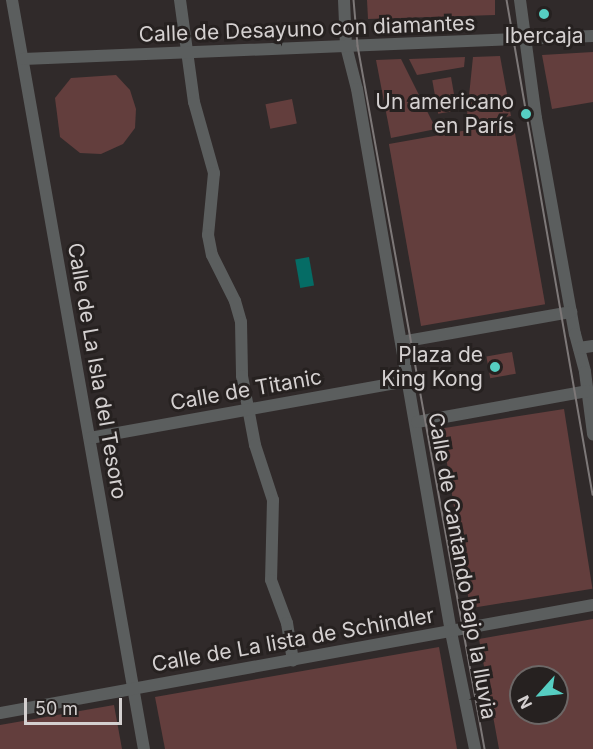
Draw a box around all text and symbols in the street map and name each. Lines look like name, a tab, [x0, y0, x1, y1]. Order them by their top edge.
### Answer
marker: Ibercaja	[537, 7, 551, 21]
street label: Calle de Desayuno con diamantes	[138, 11, 476, 47]
place label: Ibercaja	[504, 23, 584, 49]
place label: Un americano en París	[375, 89, 514, 139]
marker: Un americano en París	[519, 107, 533, 121]
street label: Calle de La Isla del Tesoro	[62, 241, 132, 501]
place label: Plaza de King Kong	[381, 342, 483, 392]
marker: Plaza de King Kong	[488, 360, 502, 374]
street label: Calle de Titanic	[168, 364, 324, 416]
street label: Calle de Cantando bajo la lluvia	[423, 411, 501, 721]
street label: Calle de La lista de Schindler	[150, 603, 436, 677]
north arrow	[509, 665, 569, 725]
scale bar	[27, 686, 124, 724]
text: N	[513, 692, 536, 712]
text: 50 m	[35, 698, 78, 719]

